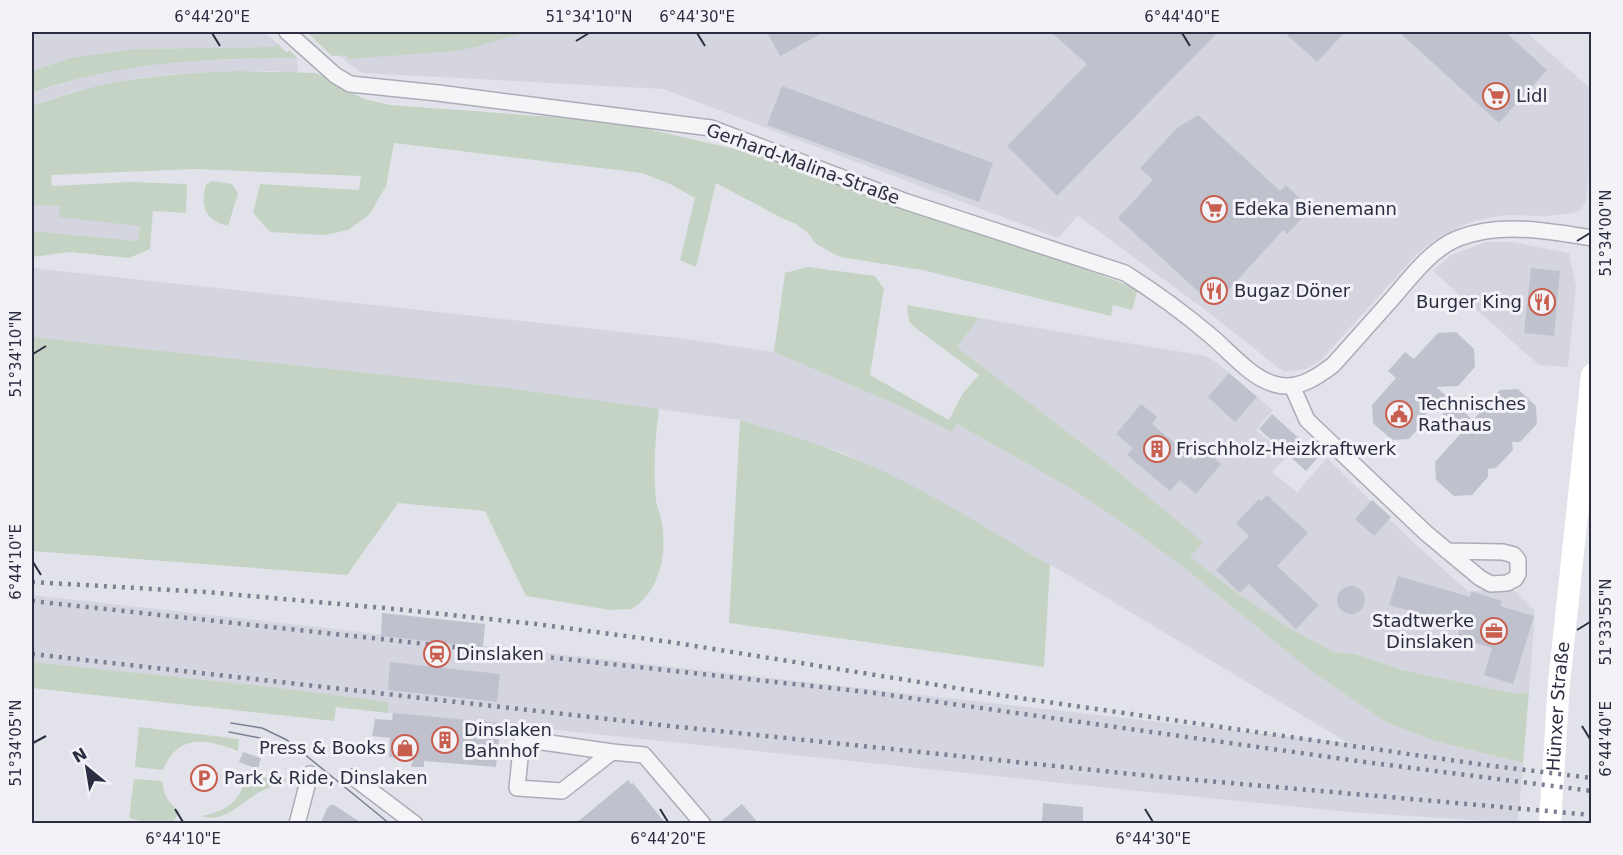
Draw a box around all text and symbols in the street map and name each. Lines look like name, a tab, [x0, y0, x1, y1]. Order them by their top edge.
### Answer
text: 6°44'20"E	[174, 8, 250, 26]
text: 51°34'10"N	[545, 8, 633, 26]
text: 6°44'30"E	[659, 8, 735, 26]
text: 6°44'40"E	[1144, 8, 1220, 26]
supermarket icon: Lidl	[1481, 81, 1511, 111]
place label: Lidl	[1516, 85, 1547, 106]
street label: Gerhard-Malina-Straße	[704, 119, 903, 208]
text: 51°34'00"N	[1597, 189, 1615, 277]
supermarket icon: Edeka Bienemann	[1199, 194, 1229, 224]
place label: Edeka Bienemann	[1234, 198, 1397, 219]
restaurant icon: Bugaz Döner	[1199, 276, 1229, 306]
place label: Bugaz Döner	[1234, 280, 1351, 301]
restaurant icon: Burger King	[1527, 287, 1557, 317]
place label: Burger King	[1416, 291, 1522, 312]
text: 51°34'10"N	[7, 310, 25, 398]
place label: Technisches Rathaus	[1417, 393, 1526, 435]
public building icon: Technisches Rathaus	[1384, 399, 1414, 429]
building icon: Frischholz-Heizkraftwerk	[1142, 434, 1172, 464]
place label: Frischholz-Heizkraftwerk	[1176, 438, 1397, 459]
text: 6°44'10"E	[7, 524, 25, 600]
text: 51°33'55"N	[1597, 578, 1615, 666]
place label: Stadtwerke Dinslaken	[1372, 610, 1474, 652]
office icon: Stadtwerke Dinslaken	[1479, 616, 1509, 646]
station icon: Dinslaken	[422, 639, 452, 669]
street label: Hünxer Straße	[1542, 640, 1573, 772]
place label: Dinslaken	[456, 643, 544, 664]
text: 51°34'05"N	[7, 699, 25, 787]
text: 6°44'40"E	[1597, 701, 1615, 777]
place label: Dinslaken Bahnhof	[464, 719, 552, 761]
building icon: Dinslaken Bahnhof	[430, 725, 460, 755]
shop icon: Press & Books	[390, 733, 420, 763]
place label: Press & Books	[259, 737, 386, 758]
north arrow	[57, 738, 117, 798]
text: N	[69, 744, 90, 767]
parking icon: Park & Ride, Dinslaken	[189, 763, 219, 793]
place label: Park & Ride, Dinslaken	[224, 767, 428, 788]
text: 6°44'10"E	[145, 830, 221, 848]
text: 6°44'20"E	[630, 830, 706, 848]
text: 6°44'30"E	[1115, 830, 1191, 848]

